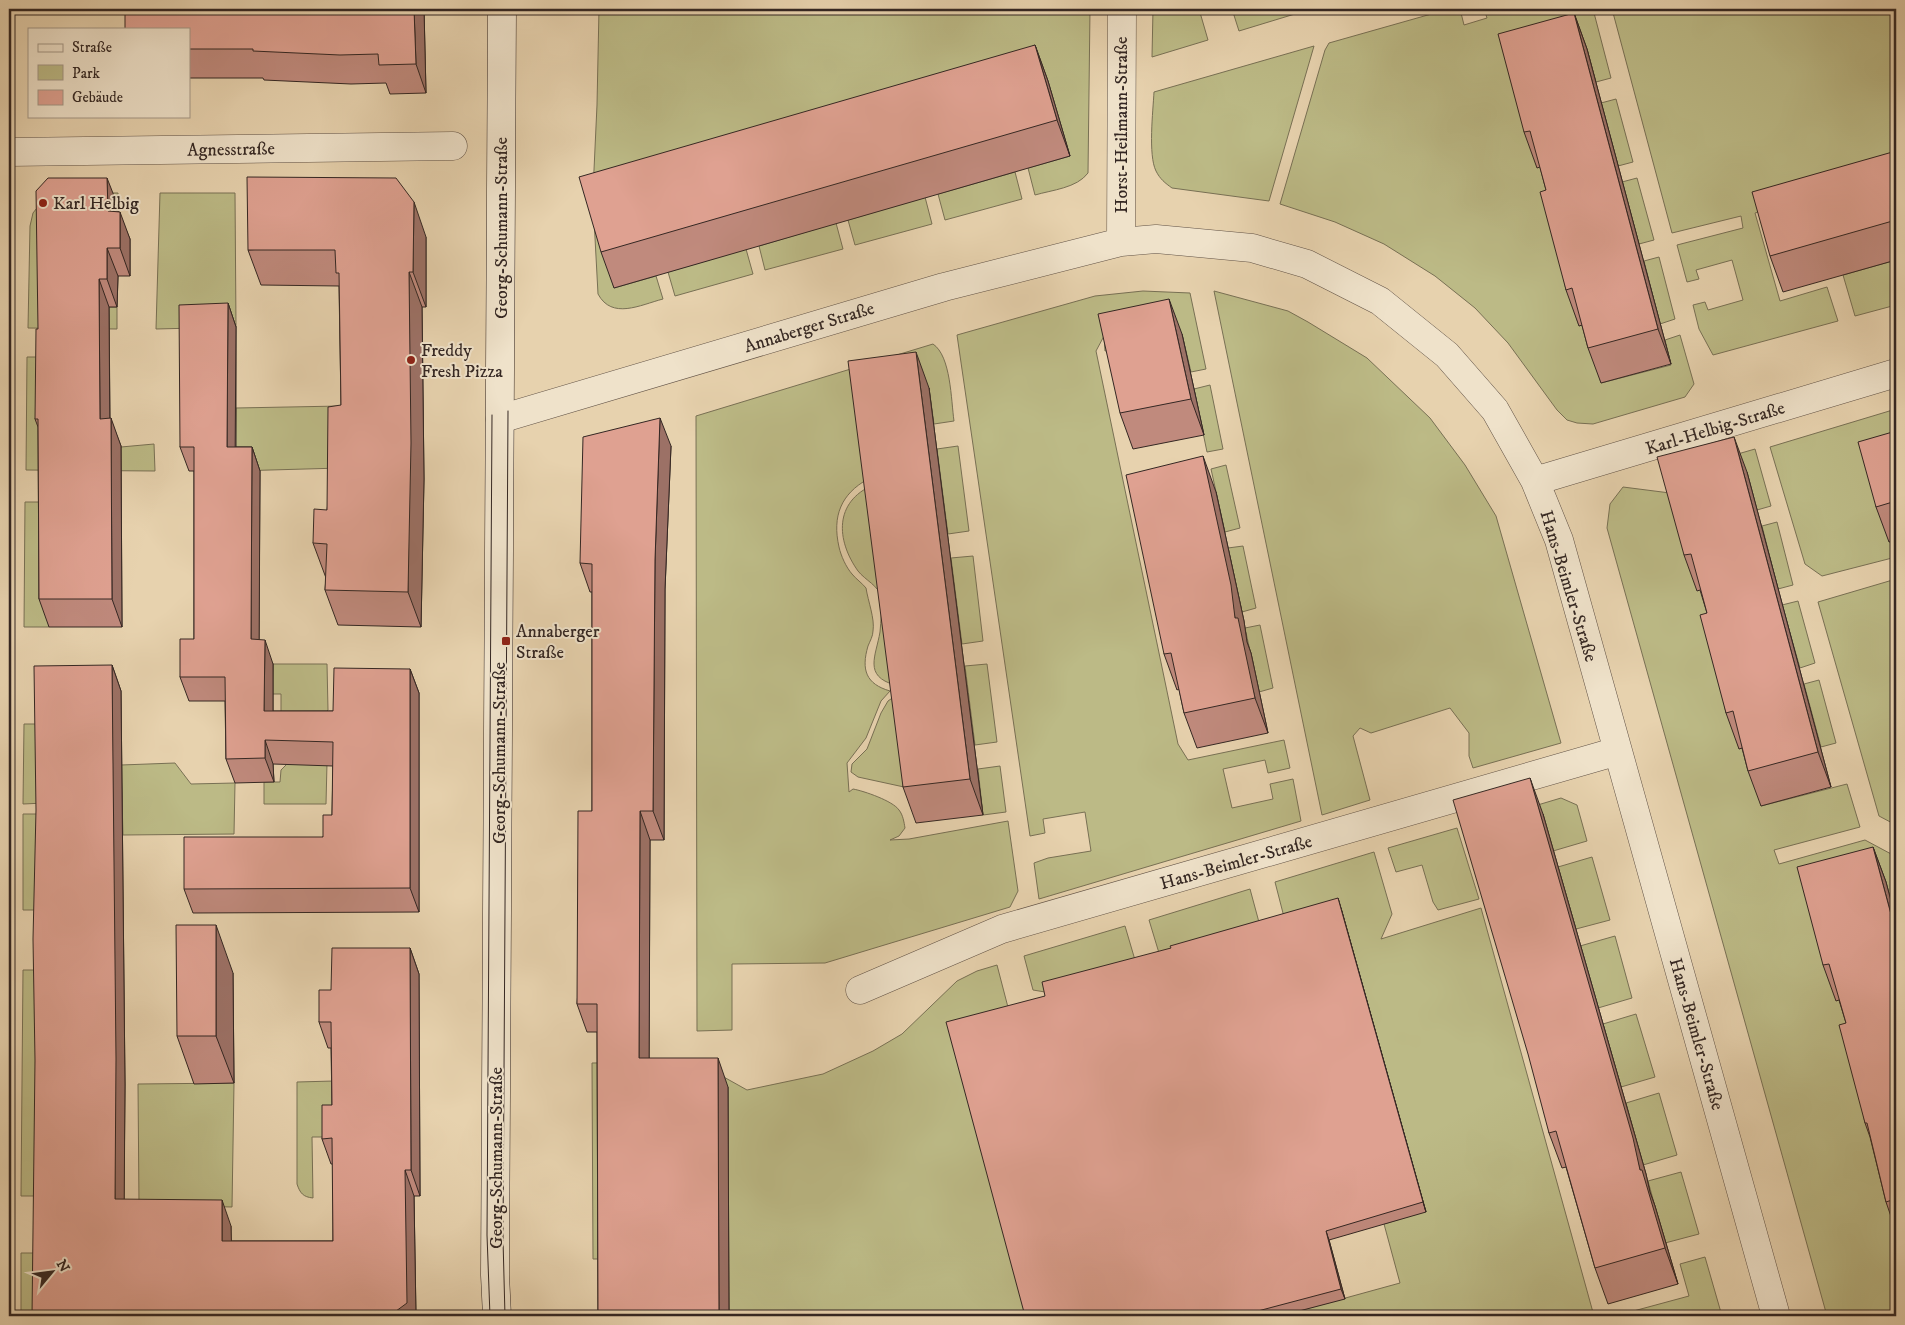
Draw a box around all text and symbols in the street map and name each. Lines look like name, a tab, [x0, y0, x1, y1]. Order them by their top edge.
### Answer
legend	[28, 28, 190, 118]
street label: Horst-Heilmann-Straße	[1111, 37, 1133, 213]
text: Straße	[72, 38, 112, 57]
text: Park	[72, 64, 101, 83]
text: Gebäude	[72, 88, 123, 107]
street label: Georg-Schumann-Straße	[491, 137, 513, 319]
street label: Agnesstraße	[187, 138, 275, 162]
place label: Karl Helbig	[53, 193, 139, 215]
marker: Karl Helbig	[37, 197, 49, 209]
street label: Annaberger Straße	[741, 298, 877, 358]
place label: Freddy Fresh Pizza	[421, 340, 503, 383]
marker: Freddy Fresh Pizza	[405, 354, 417, 366]
street label: Karl-Helbig-Straße	[1643, 397, 1788, 461]
street label: Hans-Beimler-Straße	[1535, 508, 1602, 665]
place label: Annaberger Straße	[516, 621, 600, 664]
marker: Annaberger Straße	[500, 635, 512, 647]
street label: Georg-Schumann-Straße	[489, 662, 511, 844]
street label: Hans-Beimler-Straße	[1158, 831, 1315, 895]
street label: Hans-Beimler-Straße	[1664, 956, 1728, 1113]
street label: Georg-Schumann-Straße	[486, 1067, 508, 1249]
north arrow	[28, 1248, 78, 1298]
text: N	[52, 1257, 73, 1276]

